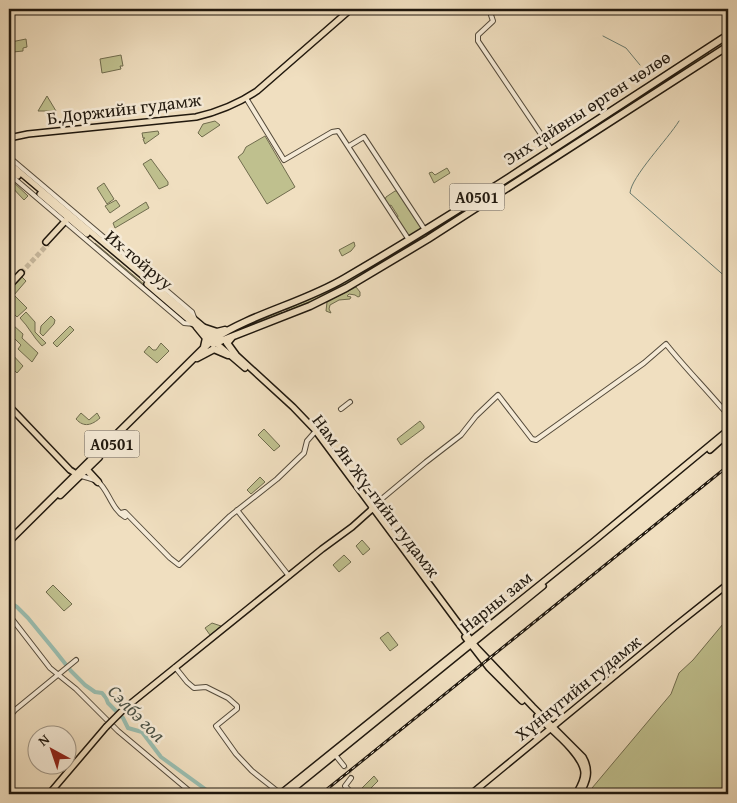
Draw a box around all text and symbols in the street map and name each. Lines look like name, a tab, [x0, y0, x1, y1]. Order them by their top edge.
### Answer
street label: Энх тайвны өргөн чөлөө	[498, 43, 676, 172]
street label: Б.Доржийн гудамж	[45, 86, 203, 131]
road number: A0501	[450, 183, 504, 210]
street label: Их тойруу	[99, 223, 179, 296]
street label: Нам Ян Жү-гийн гудамж	[306, 408, 447, 584]
road number: A0501	[84, 430, 140, 458]
street label: Нарны зам	[454, 564, 538, 639]
street label: Хүннүгийн гудамж	[509, 628, 647, 747]
water label: Сэлбэ гол	[102, 678, 172, 748]
north arrow	[28, 726, 78, 776]
text: N	[34, 729, 54, 751]

